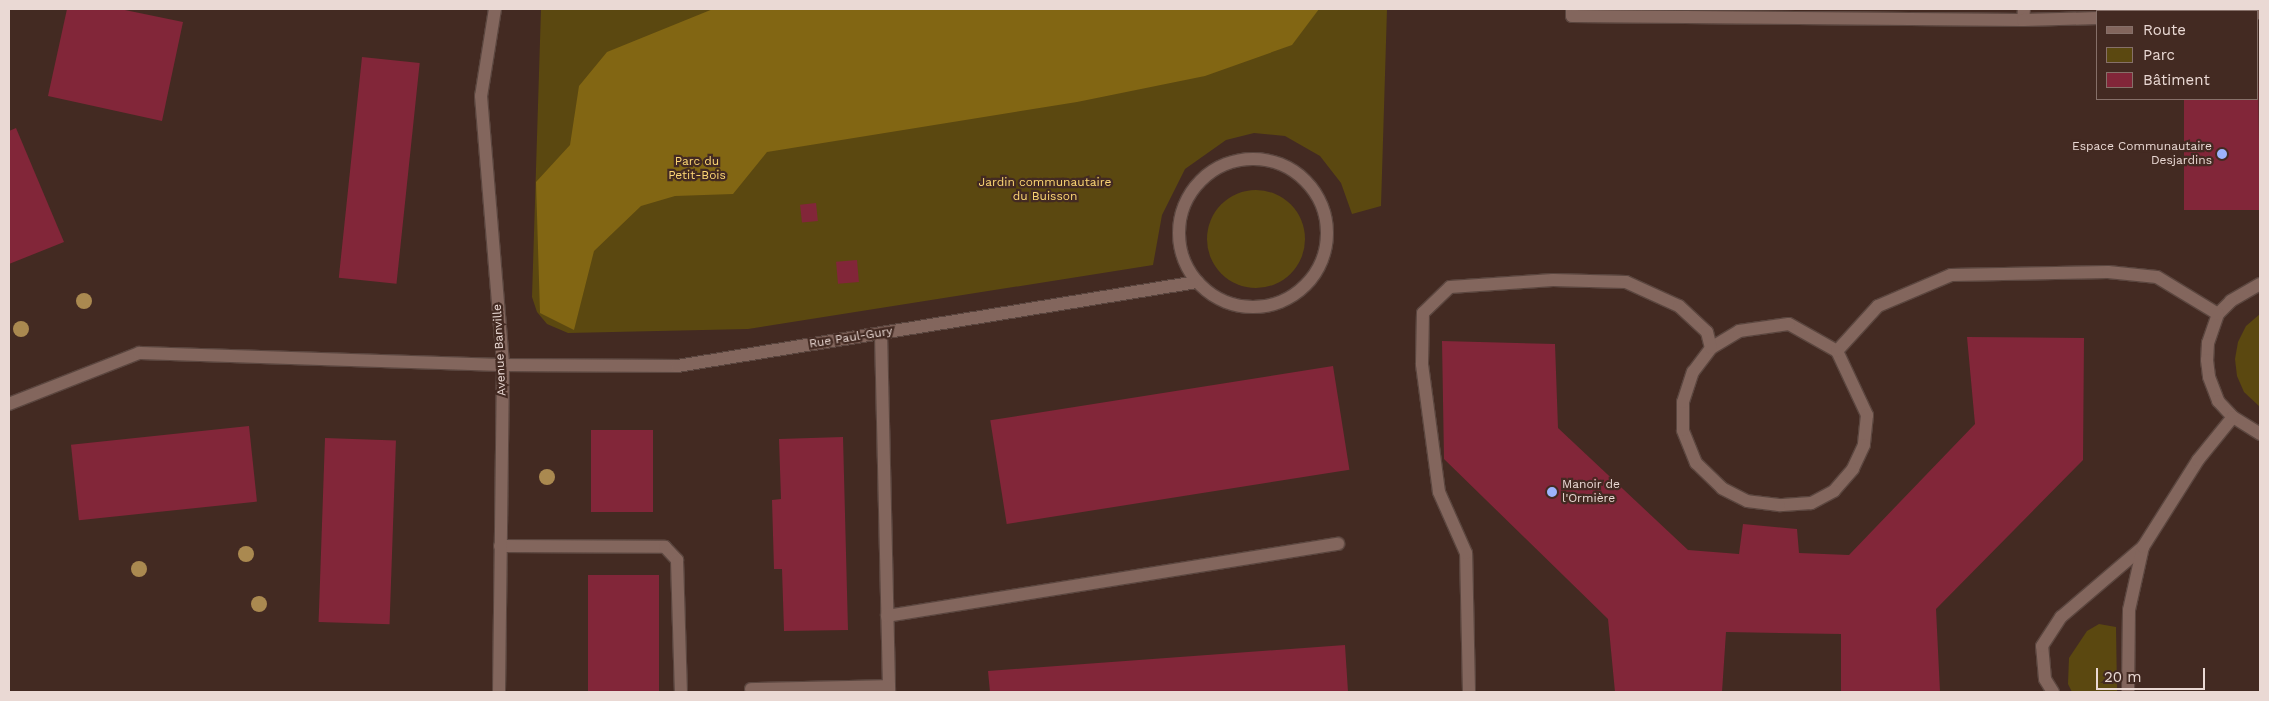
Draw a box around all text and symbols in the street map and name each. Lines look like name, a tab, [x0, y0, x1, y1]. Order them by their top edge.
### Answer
legend	[2096, 10, 2259, 100]
text: Route	[2143, 21, 2186, 39]
text: Parc	[2143, 46, 2175, 64]
text: Bâtiment	[2143, 71, 2210, 89]
place label: Espace Communautaire Desjardins	[2072, 140, 2212, 168]
marker: Espace Communautaire Desjardins	[2216, 148, 2228, 160]
park label: Parc du Petit-Bois	[668, 155, 726, 183]
park label: Jardin communautaire du Buisson	[979, 176, 1111, 204]
street label: Avenue Banville	[490, 304, 510, 396]
street label: Rue Paul-Gury	[808, 324, 894, 352]
place label: Manoir de l'Ormière	[1562, 478, 1620, 506]
marker: Manoir de l'Ormière	[1546, 486, 1558, 498]
scale bar	[2099, 658, 2208, 690]
text: 20 m	[2104, 668, 2142, 686]

